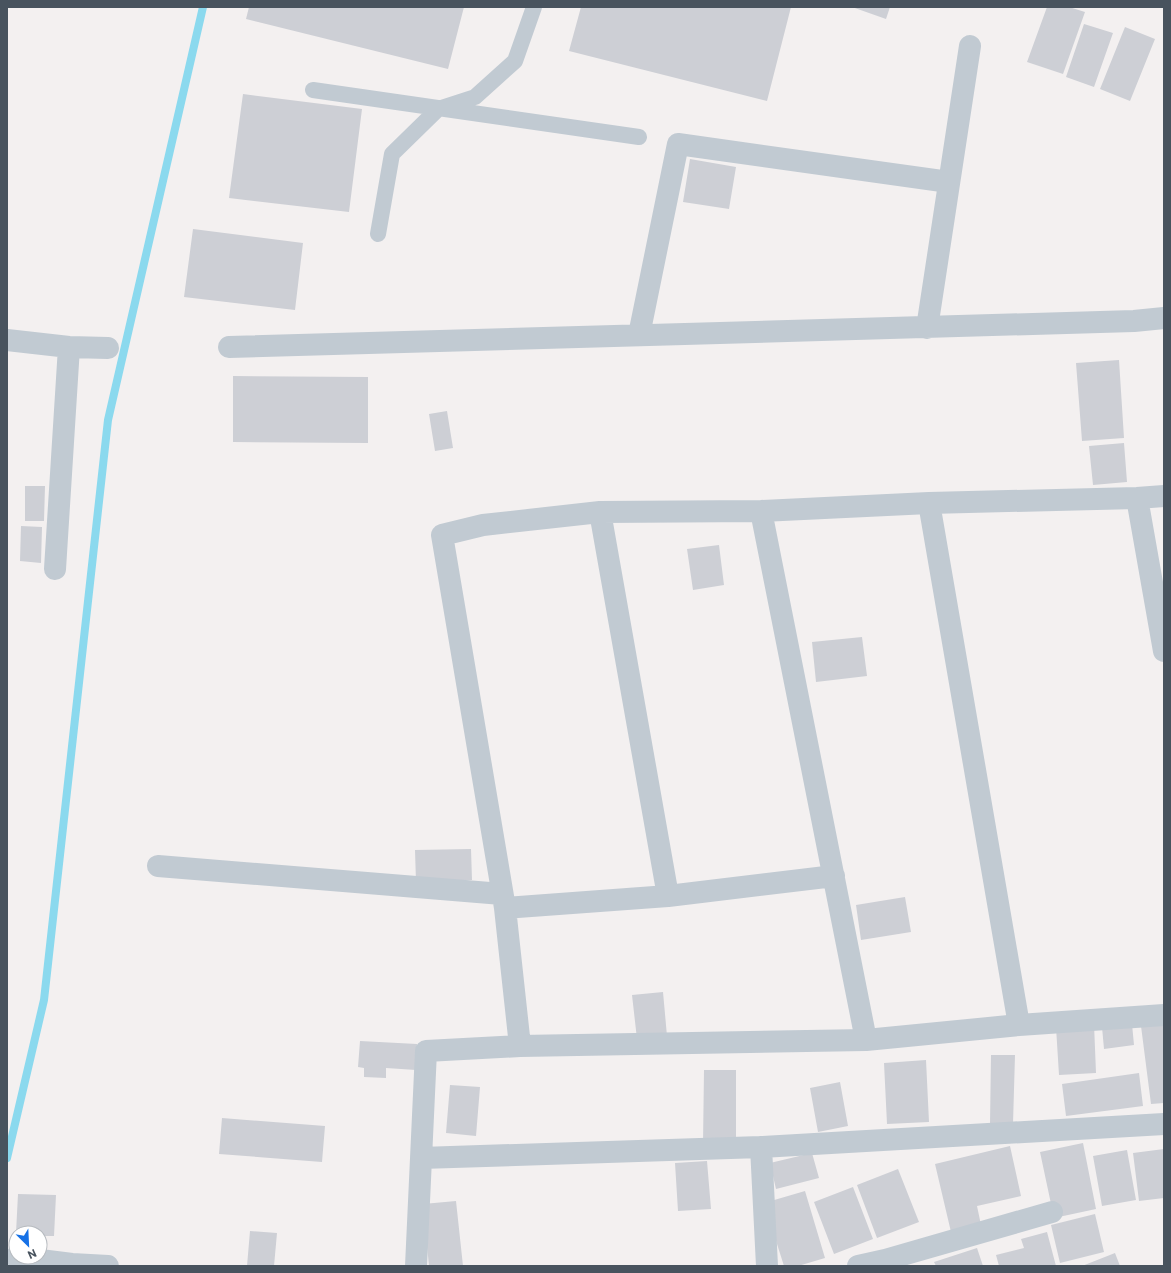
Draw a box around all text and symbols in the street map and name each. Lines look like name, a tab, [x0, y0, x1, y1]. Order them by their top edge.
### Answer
north arrow	[8, 1225, 48, 1265]
text: N	[26, 1247, 39, 1262]

